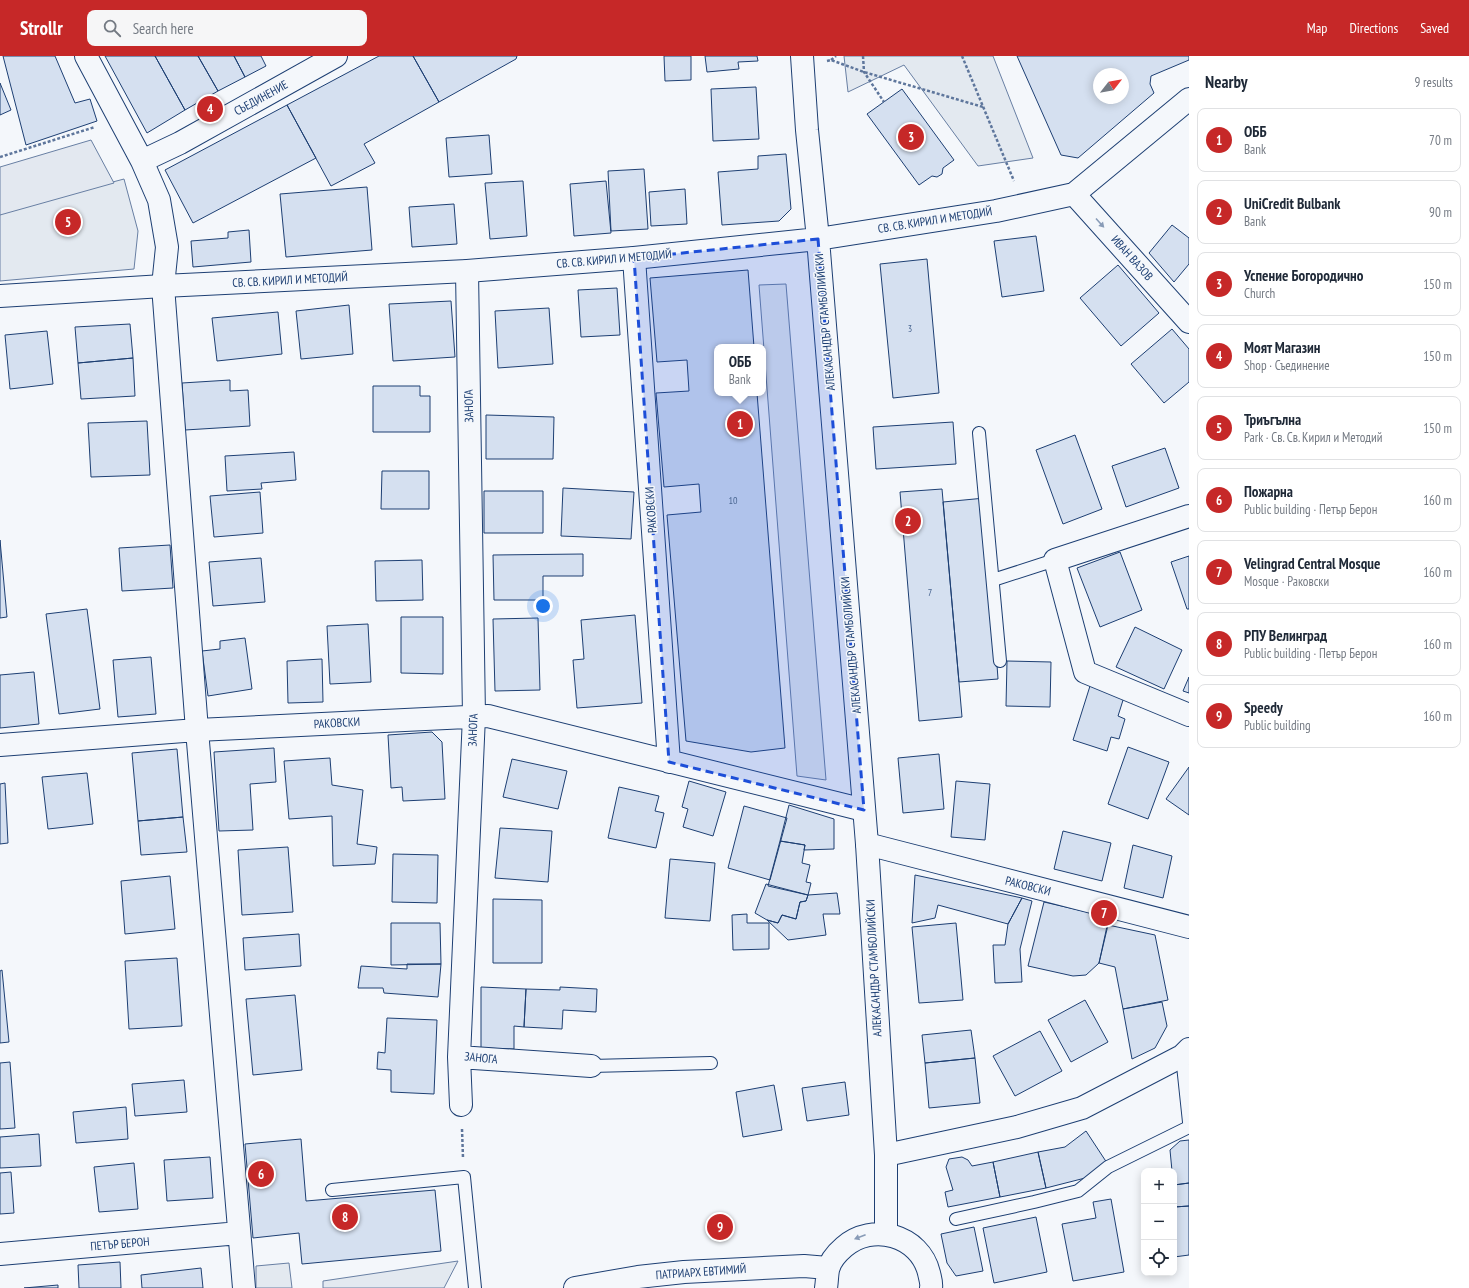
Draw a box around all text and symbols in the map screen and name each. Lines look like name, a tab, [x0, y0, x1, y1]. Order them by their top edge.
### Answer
search box	[87, 10, 367, 46]
text: Strollr	[20, 16, 63, 40]
icon: search	[101, 17, 123, 39]
text: Search here	[133, 19, 194, 38]
text: Map	[1307, 19, 1327, 37]
text: Directions	[1349, 19, 1398, 37]
text: Saved	[1420, 19, 1449, 37]
north arrow	[1093, 68, 1129, 104]
text: Nearby	[1205, 71, 1248, 93]
text: 9 results	[1414, 74, 1453, 91]
street label: СЪЕДИНЕНИЕ	[231, 77, 290, 118]
pin: 4	[197, 94, 223, 124]
pin: 3	[898, 122, 924, 152]
text: ОББ	[1244, 122, 1267, 141]
text: 1	[1216, 132, 1222, 149]
text: 70 m	[1429, 132, 1452, 149]
text: Bank	[1244, 141, 1266, 158]
text: UniCredit Bulbank	[1244, 194, 1340, 213]
street label: СВ. СВ. КИРИЛ И МЕТОДИЙ	[877, 203, 993, 236]
text: 2	[1216, 204, 1222, 221]
text: 90 m	[1429, 204, 1452, 221]
pin: 5	[55, 207, 81, 237]
text: Bank	[1244, 213, 1266, 230]
one-way arrow	[1095, 218, 1105, 228]
street label: ИВАН ВАЗОВ	[1108, 232, 1157, 284]
street label: СВ. СВ. КИРИЛ И МЕТОДИЙ	[556, 246, 672, 271]
street label: АЛЕКАСАНДЪР СТАМБОЛИЙСКИ	[811, 253, 838, 391]
text: Успение Богородично	[1244, 266, 1363, 285]
street label: СВ. СВ. КИРИЛ И МЕТОДИЙ	[232, 269, 348, 290]
text: 3	[1216, 276, 1222, 293]
text: 150 m	[1423, 276, 1452, 293]
text: Church	[1244, 285, 1275, 302]
house number: 3	[908, 322, 912, 335]
text: Моят Магазин	[1244, 338, 1321, 357]
popup	[714, 344, 766, 396]
text: 4	[1216, 348, 1222, 365]
text: 150 m	[1423, 348, 1452, 365]
text: ОББ	[729, 352, 751, 371]
text: Shop · Съединение	[1244, 357, 1330, 374]
text: Bank	[729, 371, 751, 388]
street label: ЗАНОГА	[461, 389, 476, 423]
pin: 1	[727, 409, 753, 439]
text: Триъгълна	[1244, 410, 1301, 429]
text: 5	[1216, 420, 1222, 437]
text: 150 m	[1423, 420, 1452, 437]
text: Park · Св. Св. Кирил и Методий	[1244, 429, 1382, 446]
text: Пожарна	[1244, 482, 1293, 501]
street label: РАКОВСКИ	[641, 486, 660, 534]
text: 6	[1216, 492, 1222, 509]
text: 160 m	[1423, 492, 1452, 509]
house number: 10	[729, 494, 738, 507]
text: Public building · Петър Берон	[1244, 501, 1377, 518]
pin: 2	[895, 506, 921, 536]
text: Velingrad Central Mosque	[1244, 554, 1380, 573]
text: 7	[1216, 564, 1222, 581]
text: 160 m	[1423, 564, 1452, 581]
text: Mosque · Раковски	[1244, 573, 1329, 590]
street label: АЛЕКАСАНДЪР СТАМБОЛИЙСКИ	[837, 576, 864, 714]
house number: 7	[928, 586, 932, 599]
your location	[533, 596, 553, 616]
text: РПУ Велинград	[1244, 626, 1327, 645]
text: 8	[1216, 636, 1222, 653]
text: 160 m	[1423, 636, 1452, 653]
text: Public building · Петър Берон	[1244, 645, 1377, 662]
text: Speedy	[1244, 698, 1283, 717]
text: 9	[1216, 708, 1222, 725]
text: 160 m	[1423, 708, 1452, 725]
street label: ЗАНОГА	[464, 713, 481, 747]
street label: РАКОВСКИ	[313, 714, 361, 731]
text: Public building	[1244, 717, 1311, 734]
street label: РАКОВСКИ	[1004, 873, 1052, 898]
pin: 7	[1091, 898, 1117, 928]
street label: АЛЕКАСАНДЪР СТАМБОЛИЙСКИ	[862, 899, 885, 1037]
street label: ЗАНОГА	[464, 1048, 499, 1067]
pin: 6	[248, 1159, 274, 1189]
map controls	[1141, 1168, 1177, 1276]
button: +	[1141, 1168, 1177, 1204]
pin: 8	[332, 1202, 358, 1232]
button: −	[1141, 1204, 1177, 1240]
pin: 9	[707, 1212, 733, 1242]
street label: ПЕТЪР БЕРОН	[90, 1233, 150, 1254]
one-way arrow	[853, 1235, 865, 1241]
button: locate	[1141, 1240, 1177, 1276]
street label: ПАТРИАРХ ЕВТИМИЙ	[655, 1261, 747, 1282]

